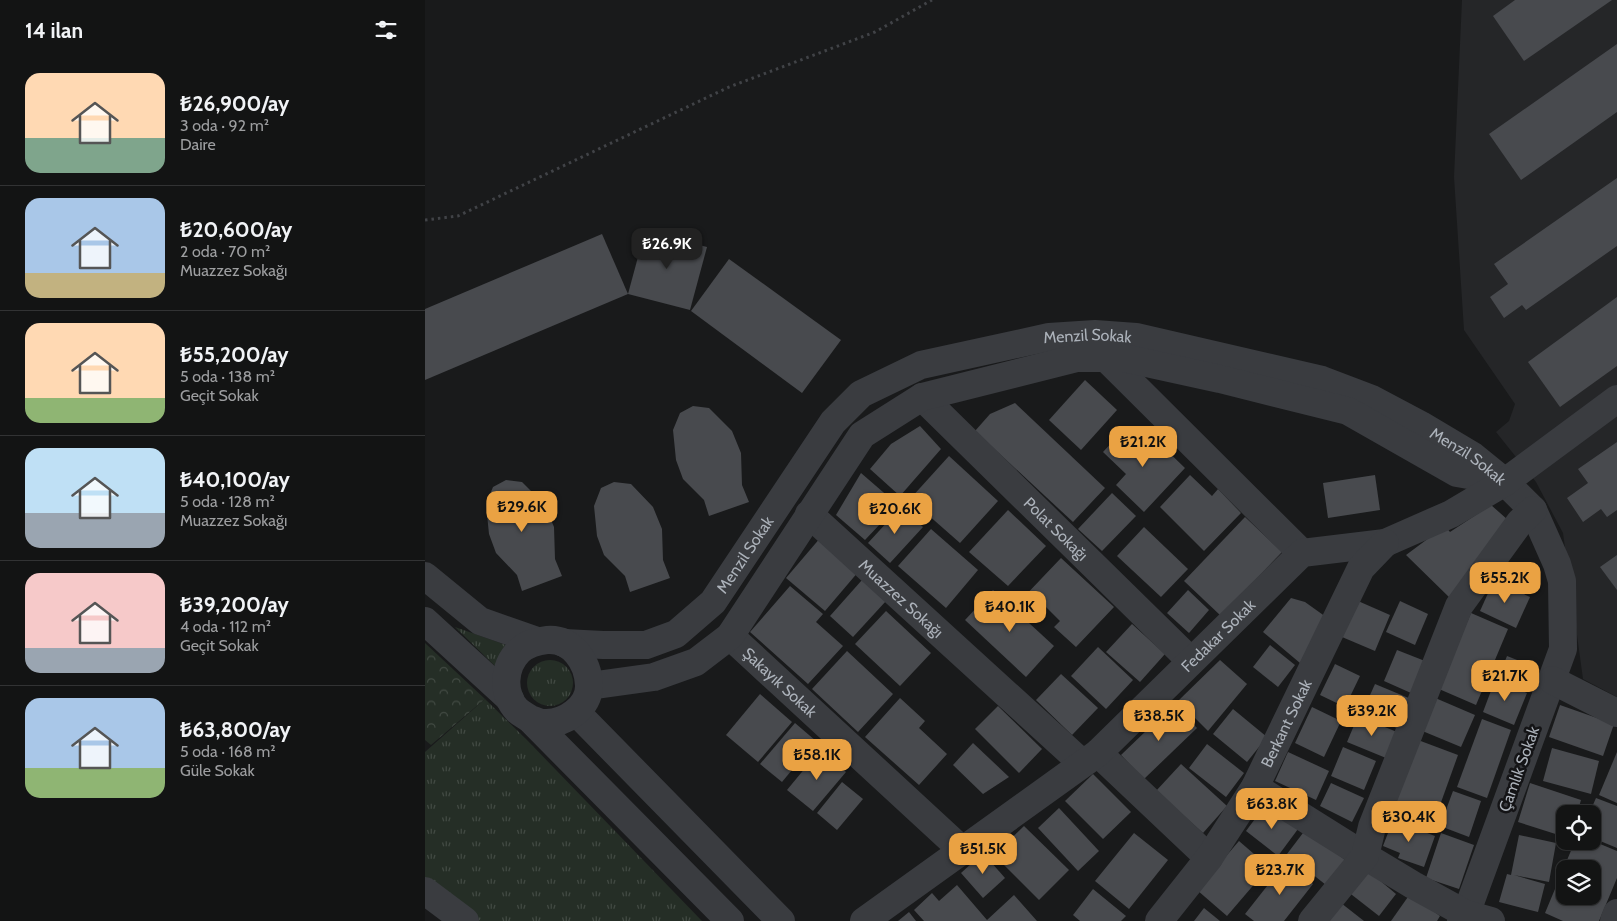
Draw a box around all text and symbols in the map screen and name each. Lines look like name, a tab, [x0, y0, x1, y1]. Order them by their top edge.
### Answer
icon: filters	[372, 16, 400, 44]
text: 14 ilan	[25, 18, 83, 43]
text: ₺26,900/ay	[180, 91, 289, 116]
icon: home	[65, 93, 125, 153]
text: 3 oda · 92 m²	[180, 116, 269, 135]
text: Daire	[180, 135, 216, 154]
text: ₺20,600/ay	[180, 217, 292, 242]
icon: home	[65, 218, 125, 278]
pin: ₺26.9K	[626, 228, 708, 270]
text: ₺26.9K	[642, 234, 692, 253]
text: 2 oda · 70 m²	[180, 242, 270, 261]
text: Muazzez Sokağı	[180, 261, 287, 280]
street label: Menzil Sokak	[1043, 324, 1133, 347]
text: ₺55,200/ay	[180, 342, 289, 367]
icon: home	[65, 343, 125, 403]
text: 5 oda · 138 m²	[180, 367, 275, 386]
text: Geçit Sokak	[180, 386, 259, 405]
street label: Menzil Sokak	[1427, 423, 1511, 489]
pin: ₺21.2K	[1102, 426, 1184, 468]
text: ₺21.2K	[1120, 432, 1166, 451]
text: ₺40,100/ay	[180, 467, 290, 492]
icon: home	[65, 468, 125, 528]
pin: ₺29.6K	[481, 490, 563, 533]
text: 5 oda · 128 m²	[180, 492, 275, 511]
pin: ₺20.6K	[854, 492, 936, 535]
street label: Polat Sokağı	[1020, 493, 1092, 564]
text: ₺29.6K	[497, 497, 547, 516]
text: ₺20.6K	[869, 499, 921, 518]
text: Muazzez Sokağı	[180, 511, 287, 530]
street label: Menzil Sokak	[712, 512, 778, 597]
street label: Muazzez Sokağı	[855, 555, 947, 641]
pin: ₺55.2K	[1464, 562, 1546, 604]
text: ₺55.2K	[1481, 568, 1529, 587]
pin: ₺40.1K	[969, 590, 1051, 633]
text: ₺39,200/ay	[180, 592, 289, 617]
icon: home	[65, 593, 125, 653]
street label: Fedakar Sokak	[1177, 594, 1259, 676]
text: ₺40.1K	[985, 597, 1035, 616]
text: 4 oda · 112 m²	[180, 617, 271, 636]
text: Geçit Sokak	[180, 636, 259, 655]
street label: Şakayık Sokak	[739, 643, 822, 721]
pin: ₺21.7K	[1464, 660, 1546, 702]
text: ₺21.7K	[1482, 666, 1528, 685]
street label: Berkant Sokak	[1257, 675, 1316, 770]
pin: ₺39.2K	[1331, 694, 1413, 737]
pin: ₺38.5K	[1118, 700, 1200, 742]
text: ₺39.2K	[1348, 701, 1396, 720]
text: ₺38.5K	[1134, 706, 1184, 725]
text: ₺63,800/ay	[180, 717, 291, 742]
icon: home	[65, 718, 125, 778]
street label: Çamlık Sokak	[1495, 723, 1544, 814]
pin: ₺58.1K	[776, 738, 858, 781]
text: 5 oda · 168 m²	[180, 742, 276, 761]
text: ₺58.1K	[794, 745, 840, 764]
text: Güle Sokak	[180, 761, 255, 780]
pin: ₺63.8K	[1231, 788, 1313, 830]
text: ₺63.8K	[1247, 794, 1297, 813]
pin: ₺30.4K	[1368, 800, 1450, 843]
map controls	[1556, 805, 1601, 905]
button: locate	[1556, 805, 1601, 850]
text: ₺30.4K	[1383, 807, 1435, 826]
pin: ₺51.5K	[942, 832, 1024, 875]
text: ₺51.5K	[960, 839, 1006, 858]
pin: ₺23.7K	[1239, 854, 1321, 896]
text: ₺23.7K	[1256, 860, 1304, 879]
button: layers	[1556, 860, 1601, 905]

